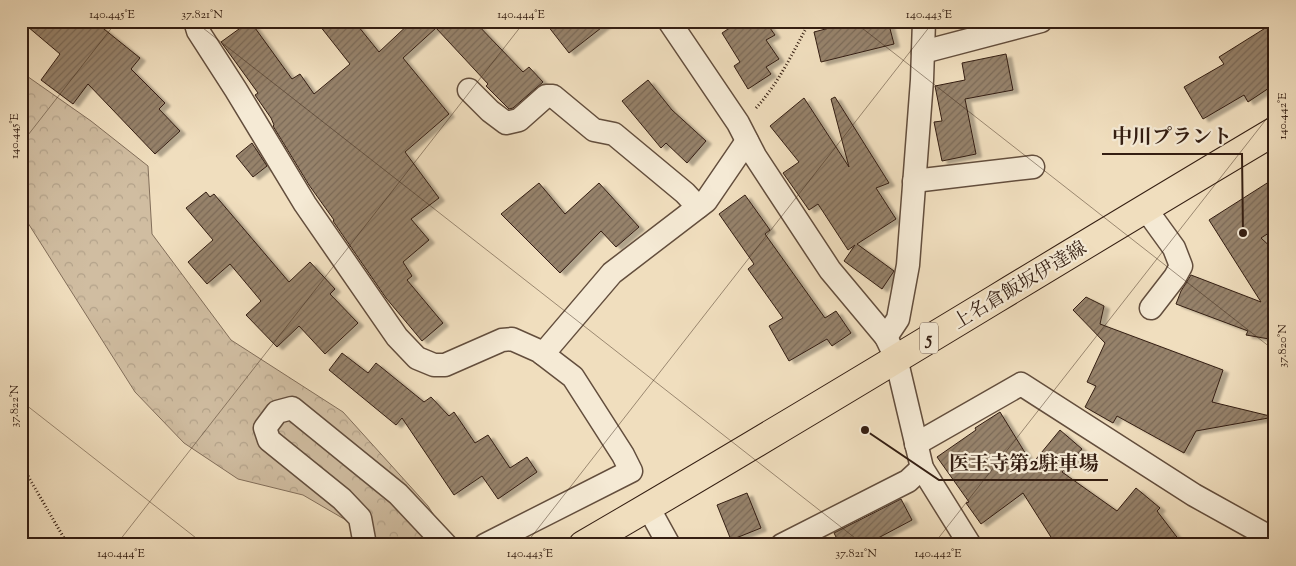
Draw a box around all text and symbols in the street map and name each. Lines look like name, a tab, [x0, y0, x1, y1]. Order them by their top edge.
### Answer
text: 140.445°E	[89, 6, 136, 24]
text: 37.821°N	[181, 6, 223, 24]
text: 140.444°E	[497, 6, 545, 24]
text: 140.443°E	[906, 6, 953, 24]
text: 140.442°E	[1274, 92, 1292, 139]
text: 140.445°E	[6, 112, 24, 159]
callout: 中川プラント	[1102, 119, 1242, 154]
text: 中川プラント	[1112, 124, 1232, 153]
street label: 上名倉飯坂伊達線	[948, 235, 1092, 337]
road number: 5	[920, 322, 938, 353]
text: 37.820°N	[1274, 324, 1292, 368]
text: 37.822°N	[6, 384, 24, 427]
callout: 医王寺第2駐車場	[939, 445, 1108, 480]
text: 医王寺第2駐車場	[949, 451, 1099, 480]
text: 140.444°E	[97, 545, 145, 563]
text: 140.443°E	[507, 545, 554, 563]
text: 37.821°N	[835, 545, 877, 563]
text: 140.442°E	[915, 545, 962, 563]

